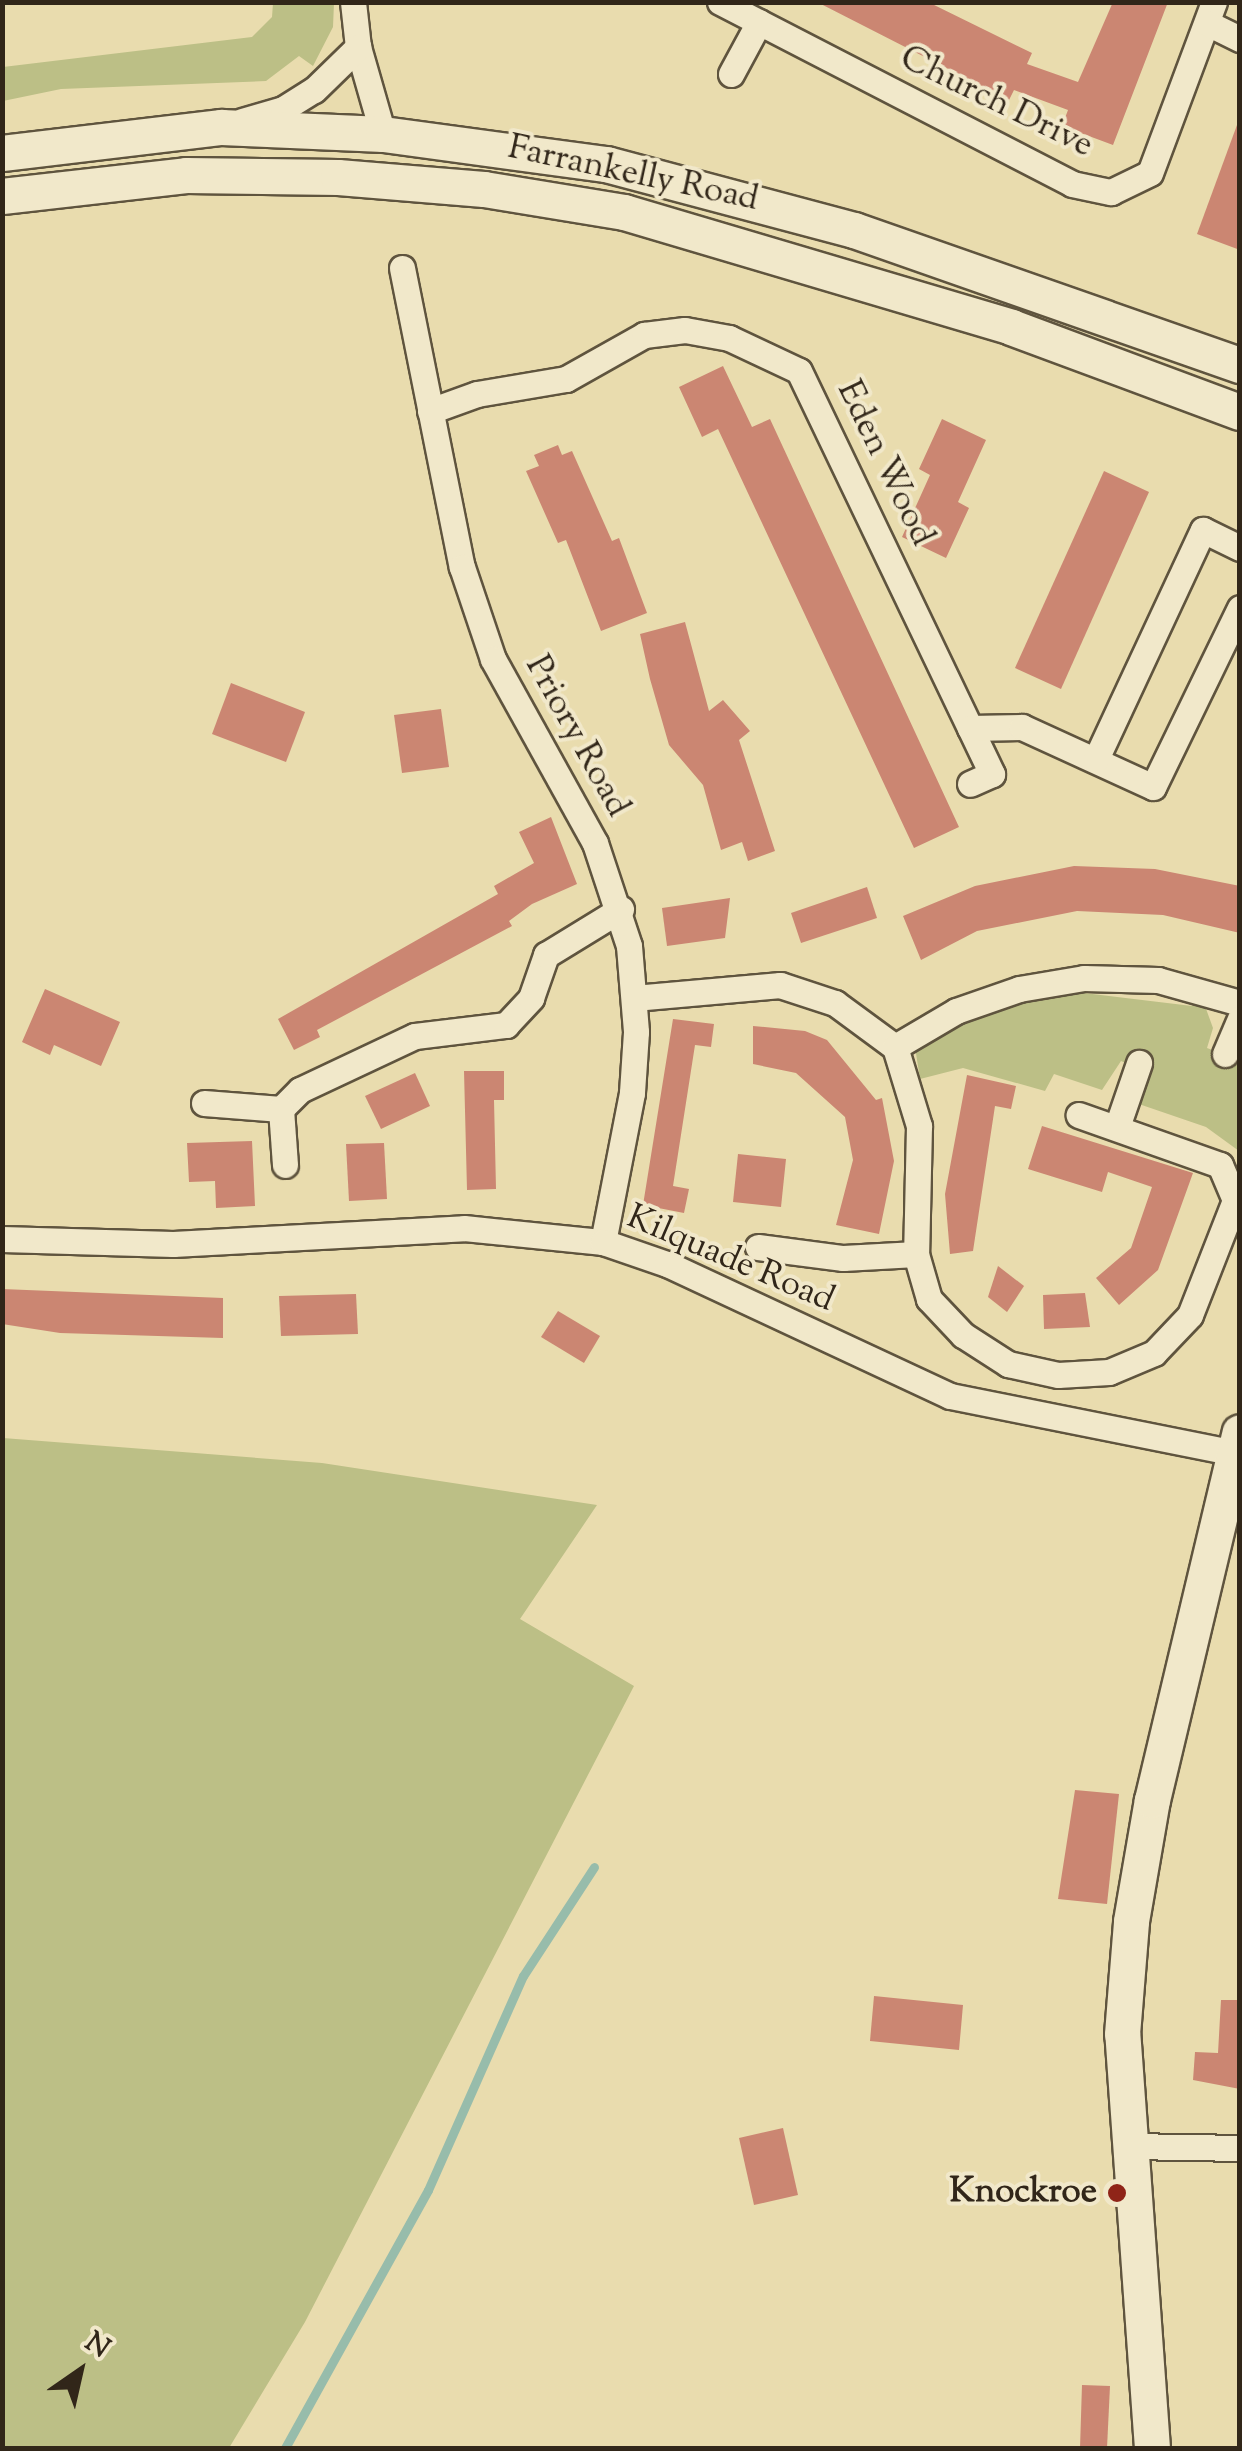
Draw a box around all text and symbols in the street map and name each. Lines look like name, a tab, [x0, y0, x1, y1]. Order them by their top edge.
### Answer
street label: Church Drive	[893, 38, 1099, 168]
street label: Farrankelly Road	[504, 128, 762, 222]
street label: Eden Wood	[826, 375, 942, 553]
street label: Priory Road	[514, 649, 638, 825]
street label: Kilquade Road	[620, 1197, 840, 1323]
place label: Knockroe	[950, 2172, 1097, 2214]
marker: Knockroe	[1106, 2182, 1128, 2204]
north arrow	[30, 2321, 130, 2421]
text: N	[76, 2323, 117, 2369]

